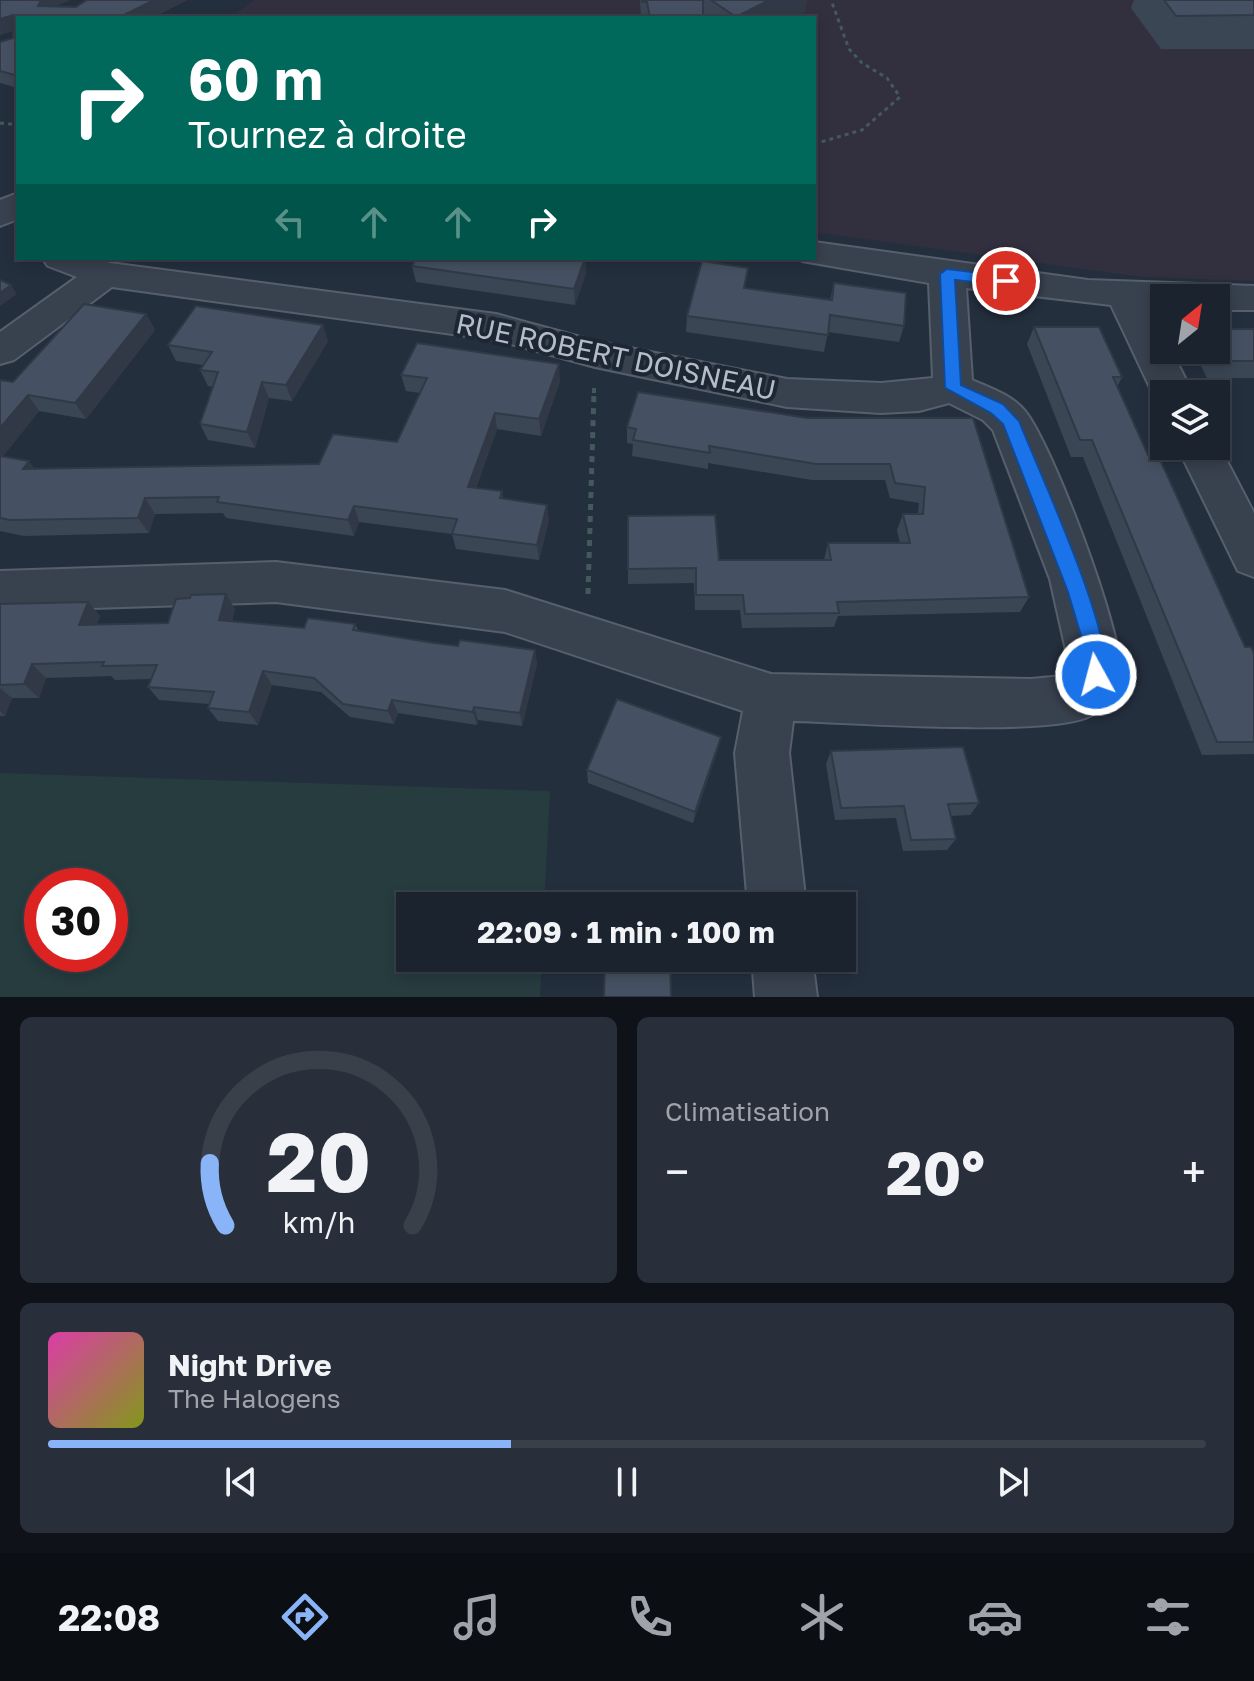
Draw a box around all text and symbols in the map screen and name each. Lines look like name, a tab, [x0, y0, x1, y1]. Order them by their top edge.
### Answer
text: 60 m	[188, 45, 323, 112]
icon: right	[56, 48, 160, 152]
text: Tournez à droite	[188, 113, 467, 156]
icon: left	[268, 200, 312, 244]
icon: ahead	[352, 200, 396, 244]
icon: ahead	[436, 200, 480, 244]
icon: right	[520, 200, 564, 244]
pin	[972, 247, 1040, 315]
icon: arrive	[984, 259, 1028, 303]
north arrow	[1150, 284, 1230, 364]
map controls	[1150, 284, 1230, 460]
street label: RUE ROBERT DOISNEAU	[453, 306, 779, 406]
button: layers	[1150, 380, 1230, 460]
position arrow	[1054, 633, 1138, 717]
speed limit sign: 30	[24, 868, 128, 972]
text: 22:09 · 1 min · 100 m	[477, 914, 775, 950]
text: Climatisation	[665, 1096, 830, 1127]
text: 20	[266, 1110, 371, 1210]
text: 20°	[886, 1136, 985, 1208]
text: −	[665, 1145, 689, 1198]
text: +	[1182, 1145, 1206, 1198]
text: km/h	[282, 1205, 355, 1239]
text: Night Drive	[168, 1347, 332, 1383]
text: The Halogens	[168, 1383, 341, 1414]
icon: previous	[219, 1460, 263, 1504]
icon: pause	[605, 1460, 649, 1504]
icon: next	[991, 1460, 1035, 1504]
icon: directions	[277, 1589, 333, 1645]
icon: music	[449, 1589, 505, 1645]
icon: phone	[622, 1589, 678, 1645]
icon: climate	[794, 1589, 850, 1645]
icon: car	[967, 1589, 1023, 1645]
icon: filters	[1140, 1589, 1196, 1645]
text: 22:08	[58, 1596, 160, 1639]

